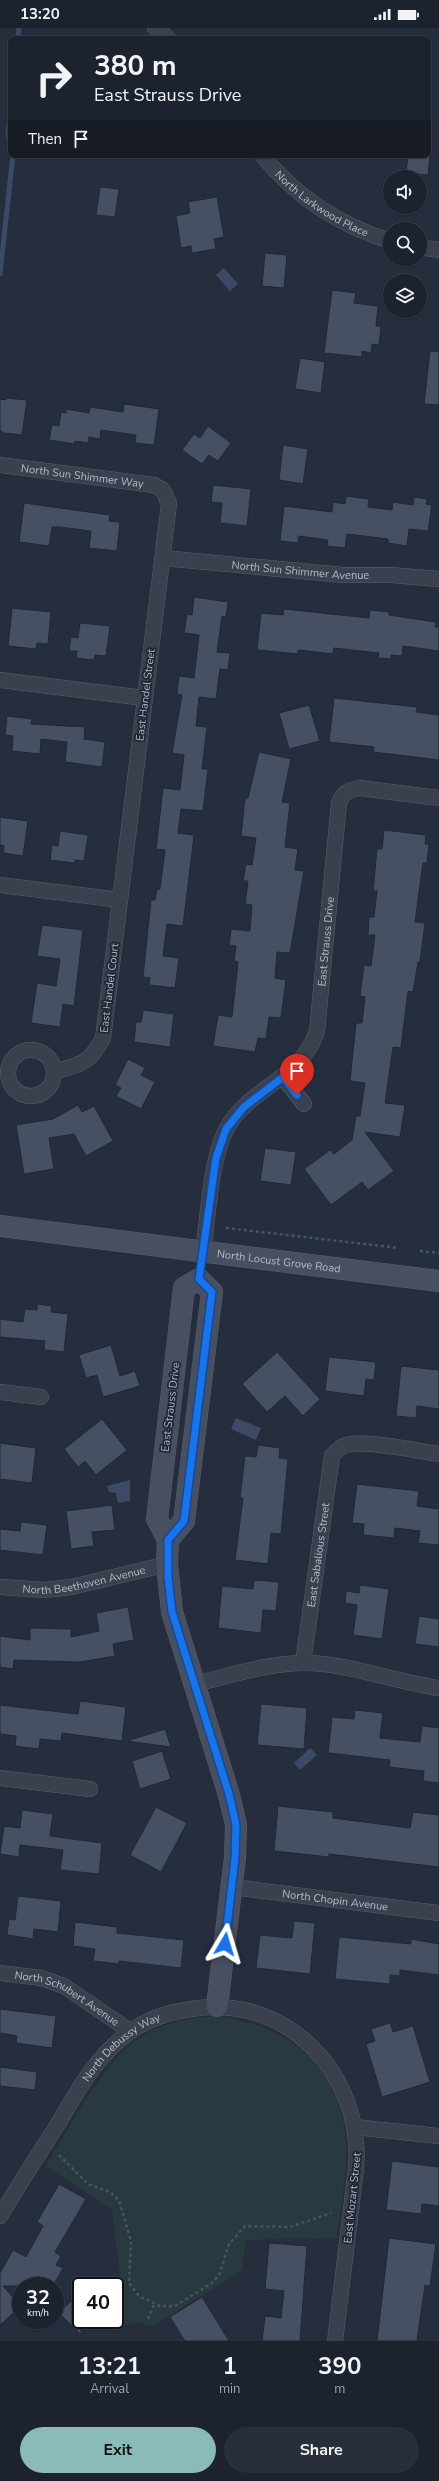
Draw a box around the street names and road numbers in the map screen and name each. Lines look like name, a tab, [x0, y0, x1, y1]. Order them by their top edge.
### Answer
street label: North Larkwood Place	[271, 167, 371, 241]
street label: North Sun Shimmer Way	[20, 461, 145, 492]
street label: North Sun Shimmer Avenue	[231, 558, 369, 583]
street label: East Handel Street	[132, 648, 159, 742]
street label: East Strauss Drive	[314, 896, 338, 987]
street label: East Handel Court	[97, 942, 122, 1034]
street label: North Locust Grove Road	[216, 1246, 341, 1277]
street label: East Strauss Drive	[158, 1361, 183, 1453]
street label: East Sabalious Street	[304, 1502, 333, 1608]
street label: North Beethoven Avenue	[22, 1562, 147, 1598]
street label: North Chopin Avenue	[281, 1886, 389, 1915]
street label: North Schubert Avenue	[14, 1968, 122, 2030]
street label: North Debussy Way	[79, 2010, 163, 2085]
street label: East Mozart Street	[340, 2152, 365, 2244]

